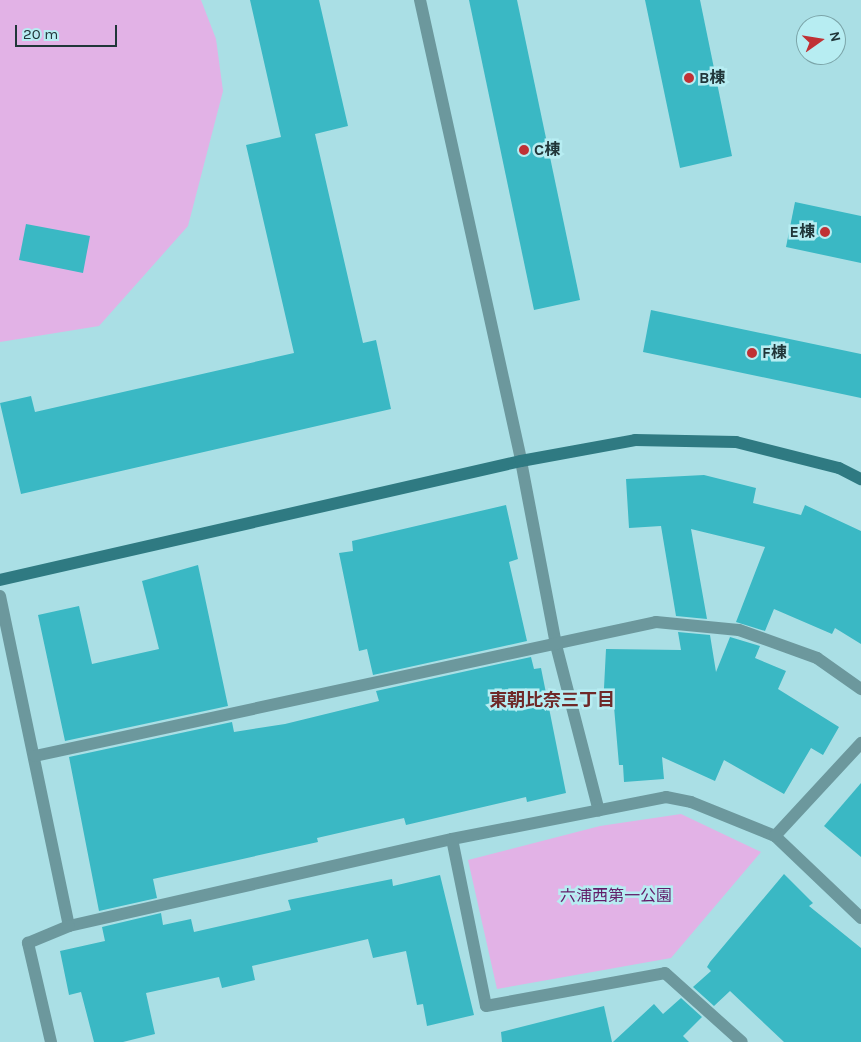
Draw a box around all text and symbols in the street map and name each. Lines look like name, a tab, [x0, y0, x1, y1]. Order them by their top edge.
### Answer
scale bar	[18, 15, 120, 47]
north arrow	[796, 15, 846, 65]
text: 20 m	[23, 25, 58, 43]
text: N	[826, 30, 845, 44]
place label: B棟	[699, 68, 725, 88]
marker: B棟	[683, 72, 695, 84]
place label: C棟	[534, 140, 560, 160]
marker: C棟	[518, 144, 530, 156]
place label: E棟	[790, 222, 815, 242]
marker: E棟	[819, 226, 831, 238]
place label: F棟	[762, 343, 787, 363]
marker: F棟	[746, 347, 758, 359]
district label: 東朝比奈三丁目	[489, 689, 615, 711]
park label: 六浦西第一公園	[560, 886, 672, 906]

